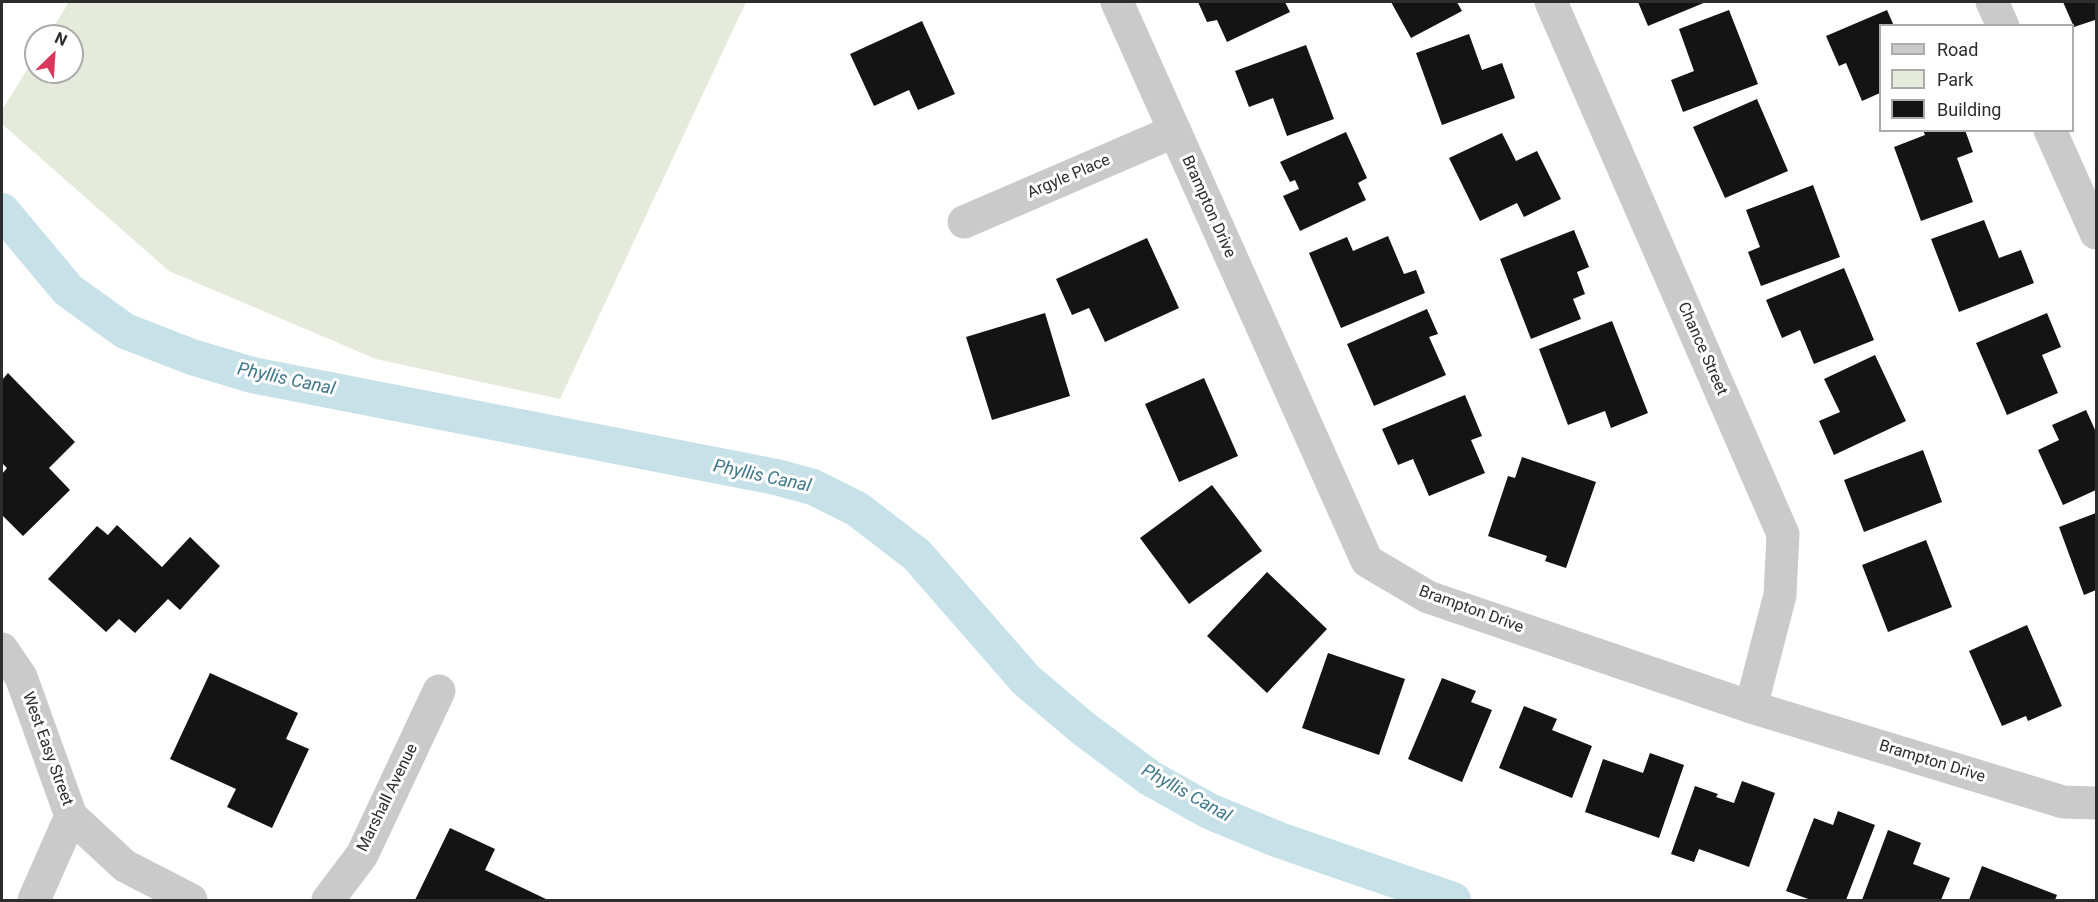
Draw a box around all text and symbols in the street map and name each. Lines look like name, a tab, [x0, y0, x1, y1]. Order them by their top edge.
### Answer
north arrow	[24, 24, 84, 84]
legend	[1879, 24, 2074, 132]
text: N	[52, 28, 70, 50]
text: Road	[1937, 39, 1978, 60]
text: Park	[1937, 69, 1973, 90]
text: Building	[1937, 99, 2001, 120]
street label: Argyle Place	[1025, 151, 1113, 203]
street label: Brampton Drive	[1177, 153, 1239, 261]
street label: Chance Street	[1673, 300, 1731, 398]
water label: Phyllis Canal	[235, 359, 337, 401]
water label: Phyllis Canal	[711, 456, 813, 498]
street label: Brampton Drive	[1416, 582, 1526, 638]
street label: West Easy Street	[18, 689, 76, 809]
street label: Brampton Drive	[1877, 737, 1987, 787]
street label: Marshall Avenue	[354, 741, 422, 855]
water label: Phyllis Canal	[1137, 760, 1235, 828]

